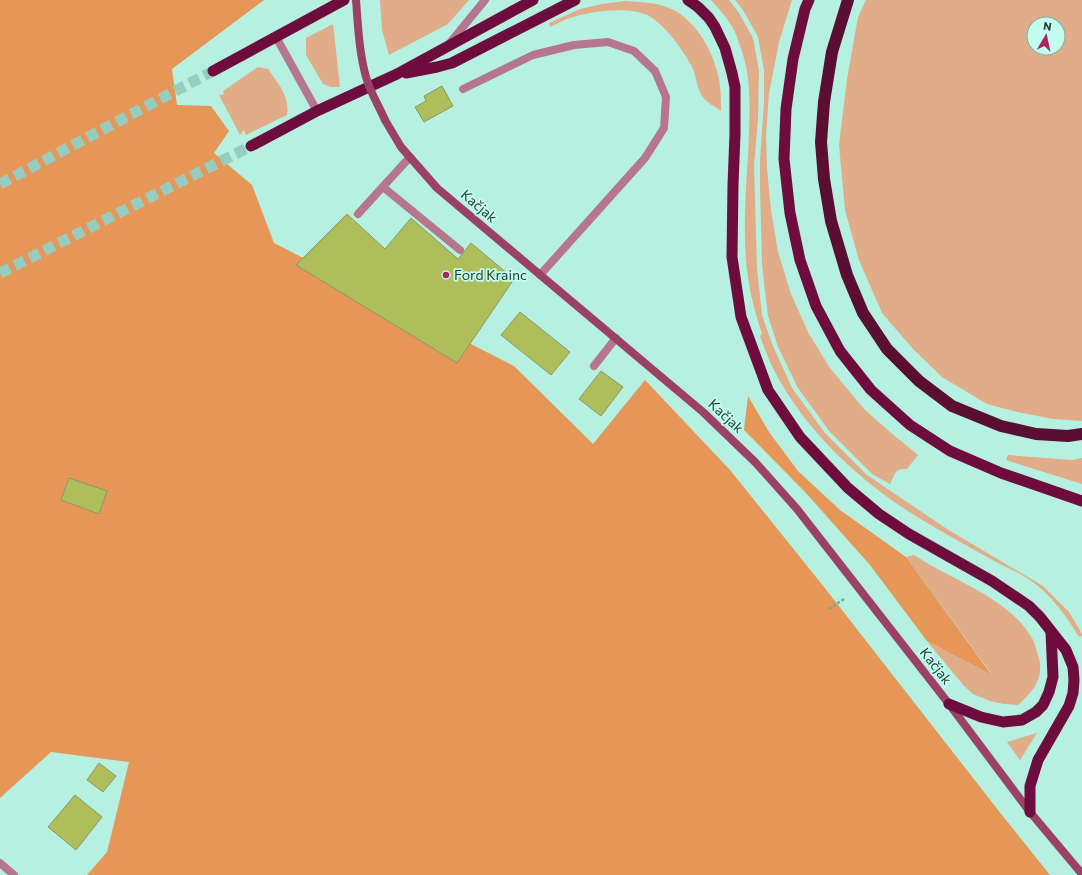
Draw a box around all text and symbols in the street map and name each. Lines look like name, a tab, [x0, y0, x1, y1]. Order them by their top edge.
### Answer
north arrow	[1026, 16, 1066, 56]
text: N	[1043, 19, 1053, 33]
street label: Kačjak	[458, 186, 501, 226]
place label: Ford Krainc	[454, 266, 527, 283]
marker: Ford Krainc	[441, 270, 451, 280]
street label: Kačjak	[705, 395, 748, 436]
street label: Kačjak	[917, 644, 956, 688]

